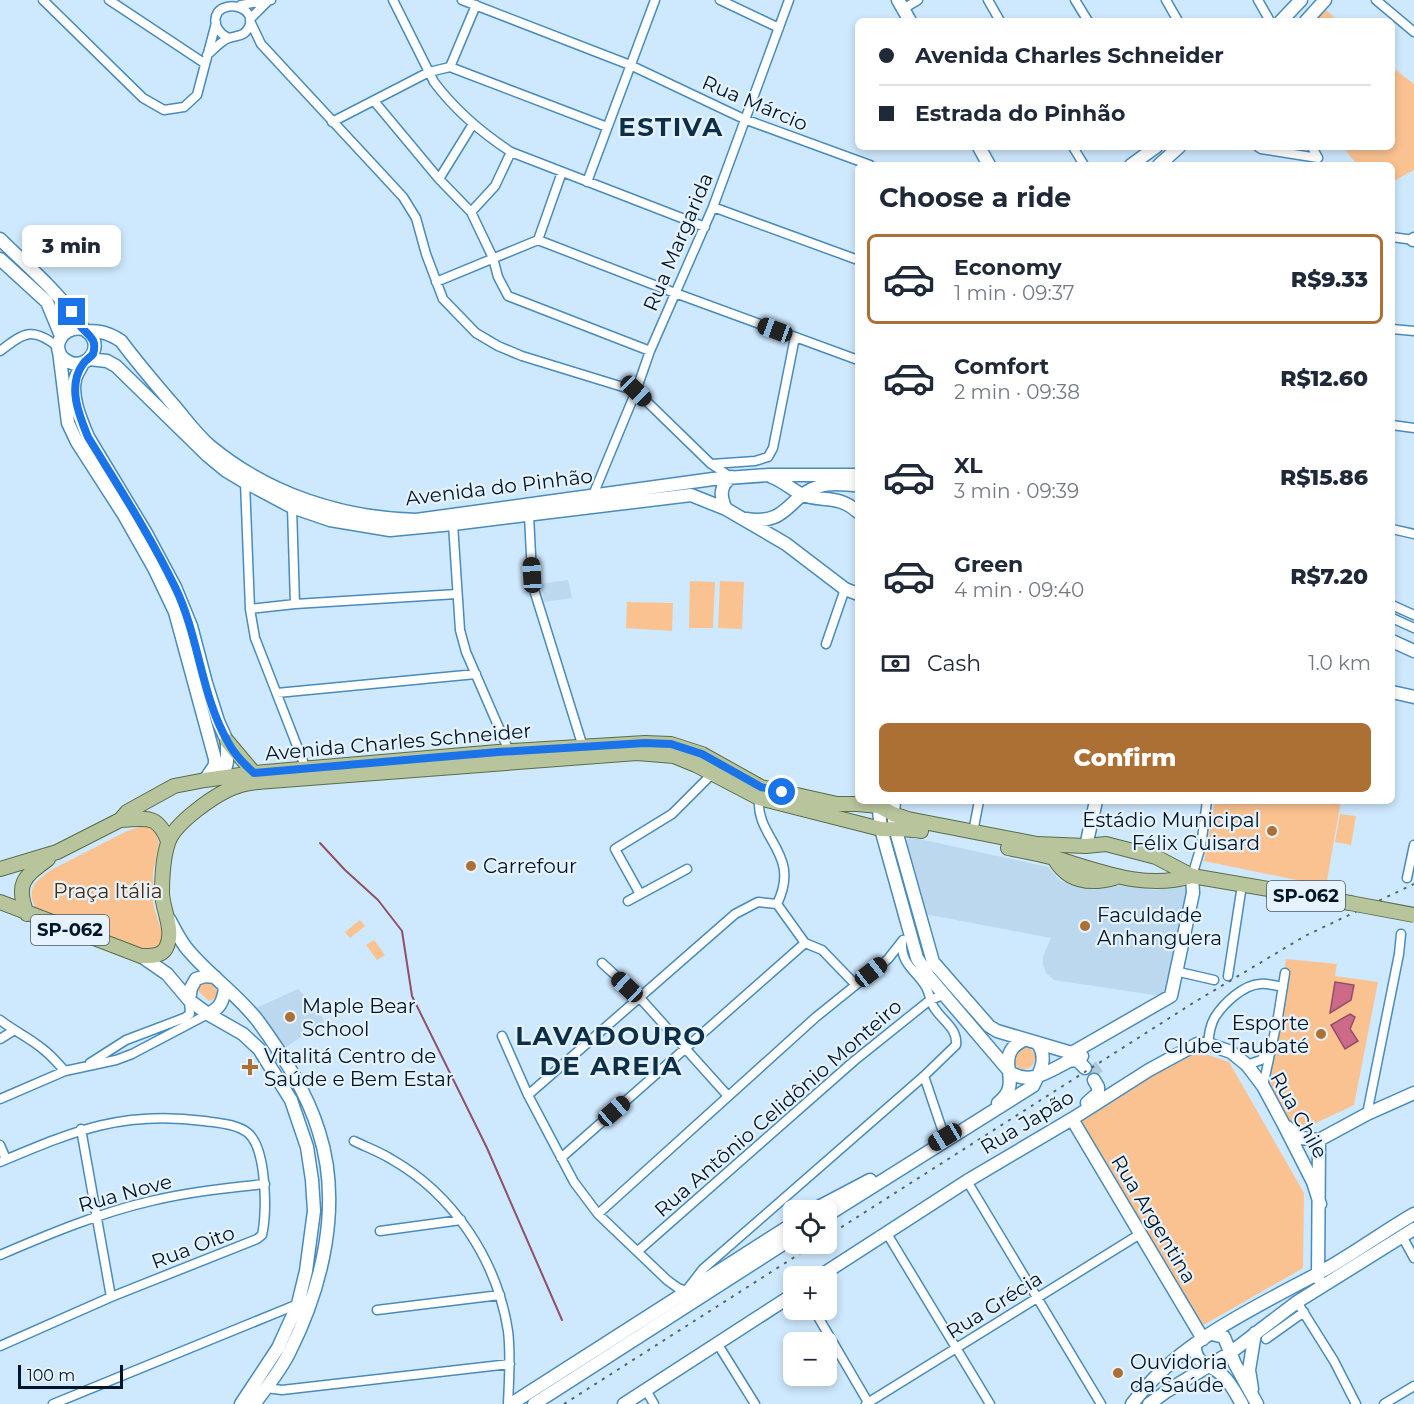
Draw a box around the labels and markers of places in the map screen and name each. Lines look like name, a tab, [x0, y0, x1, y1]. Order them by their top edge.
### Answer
place label: Estádio Municipal Félix Guisard	[1082, 808, 1260, 855]
marker: Estádio Municipal Félix Guisard	[1265, 824, 1279, 838]
place label: Carrefour	[483, 854, 577, 878]
marker: Carrefour	[464, 859, 478, 873]
place label: Faculdade Anhanguera	[1097, 903, 1222, 950]
marker: Faculdade Anhanguera	[1078, 919, 1092, 933]
place label: Maple Bear School	[302, 994, 416, 1041]
marker: Maple Bear School	[283, 1010, 297, 1024]
place label: Esporte Clube Taubaté	[1164, 1011, 1309, 1058]
marker: Esporte Clube Taubaté	[1314, 1027, 1328, 1041]
place label: Vitalitá Centro de Saúde e Bem Estar	[264, 1044, 454, 1091]
marker: Vitalitá Centro de Saúde e Bem Estar	[241, 1058, 259, 1076]
place label: Ouvidoria da Saúde	[1130, 1350, 1228, 1397]
marker: Ouvidoria da Saúde	[1111, 1366, 1125, 1380]

